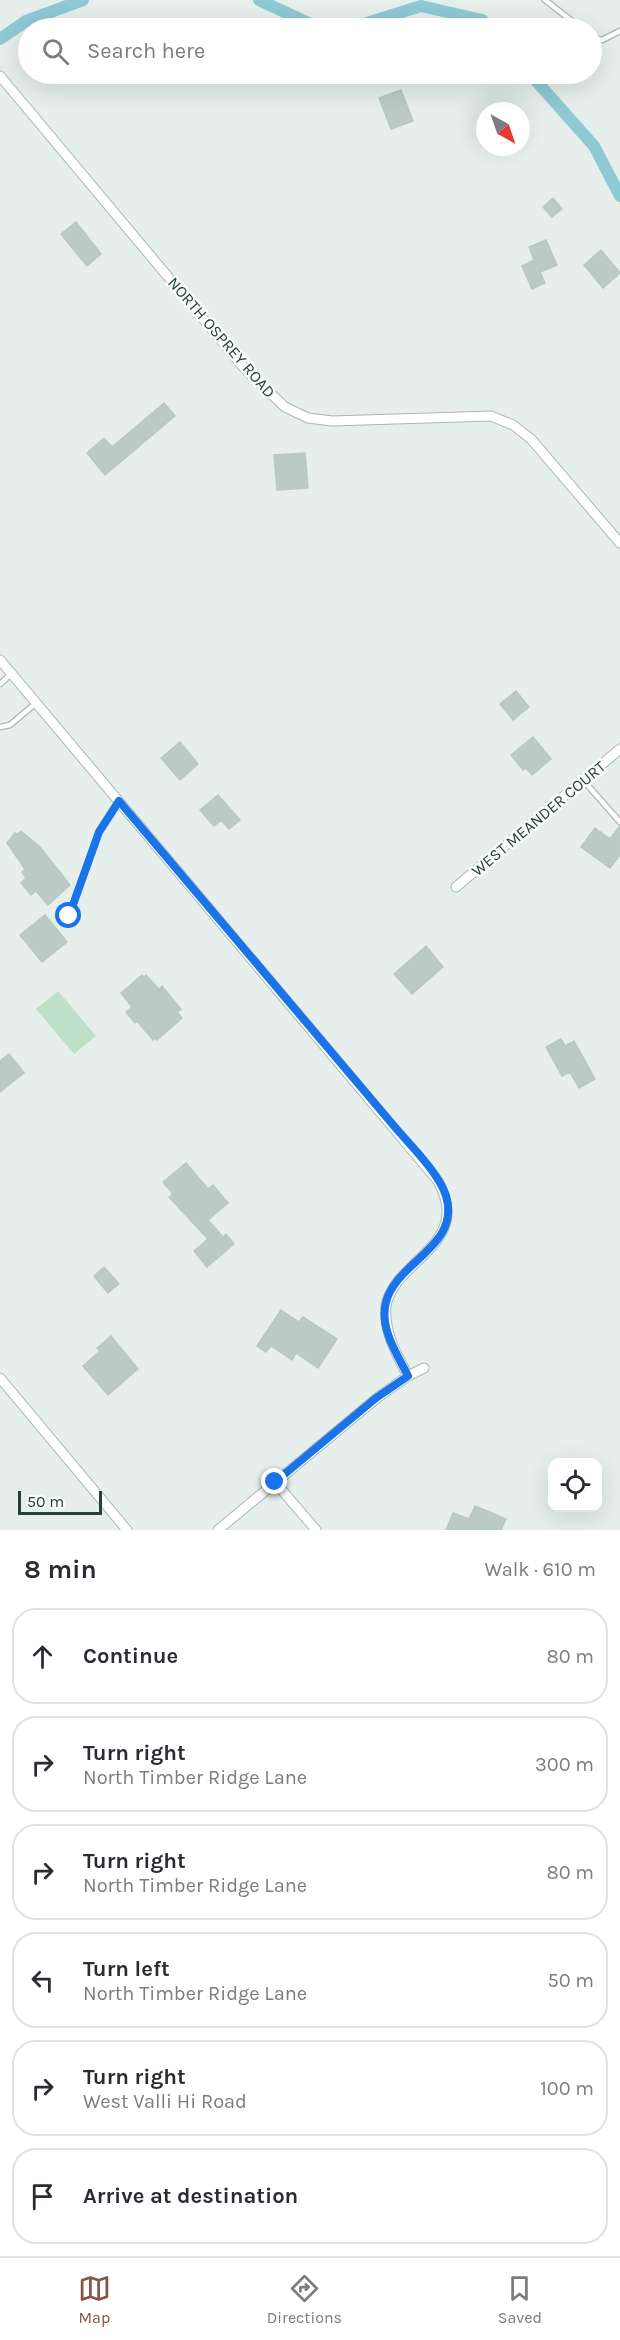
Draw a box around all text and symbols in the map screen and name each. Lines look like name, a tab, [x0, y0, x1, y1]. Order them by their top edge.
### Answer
search box	[18, 18, 602, 84]
icon: search	[39, 35, 72, 68]
text: Search here	[87, 38, 205, 64]
north arrow	[476, 102, 530, 156]
street label: NORTH OSPREY ROAD	[164, 273, 279, 402]
street label: WEST MEANDER COURT	[467, 757, 609, 880]
route start	[55, 902, 81, 928]
map controls	[548, 1458, 602, 1512]
button: locate	[548, 1458, 602, 1512]
route end	[261, 1468, 287, 1494]
scale bar	[18, 1488, 102, 1516]
text: 50 m	[27, 1492, 64, 1511]
text: 8 min	[24, 1554, 97, 1585]
text: Walk · 610 m	[484, 1558, 596, 1581]
icon: ahead	[26, 1640, 59, 1673]
text: Continue	[83, 1643, 178, 1669]
text: 80 m	[546, 1645, 594, 1668]
text: Turn right	[83, 1740, 186, 1766]
icon: right	[26, 1748, 59, 1781]
text: 300 m	[535, 1753, 594, 1776]
text: North Timber Ridge Lane	[83, 1766, 307, 1789]
text: Turn right	[83, 1848, 186, 1874]
icon: right	[26, 1856, 59, 1889]
text: 80 m	[546, 1861, 594, 1884]
text: North Timber Ridge Lane	[83, 1874, 307, 1897]
text: Turn left	[83, 1956, 170, 1982]
icon: left	[26, 1964, 59, 1997]
text: 50 m	[547, 1969, 594, 1992]
text: North Timber Ridge Lane	[83, 1982, 307, 2005]
text: Turn right	[83, 2064, 186, 2090]
icon: right	[26, 2072, 59, 2105]
text: 100 m	[540, 2077, 594, 2100]
text: West Valli Hi Road	[83, 2090, 247, 2113]
icon: arrive	[26, 2180, 59, 2213]
text: Arrive at destination	[83, 2183, 298, 2209]
tab: Map	[78, 2272, 111, 2327]
tab: Directions	[267, 2272, 342, 2327]
tab: Saved	[498, 2272, 542, 2327]

